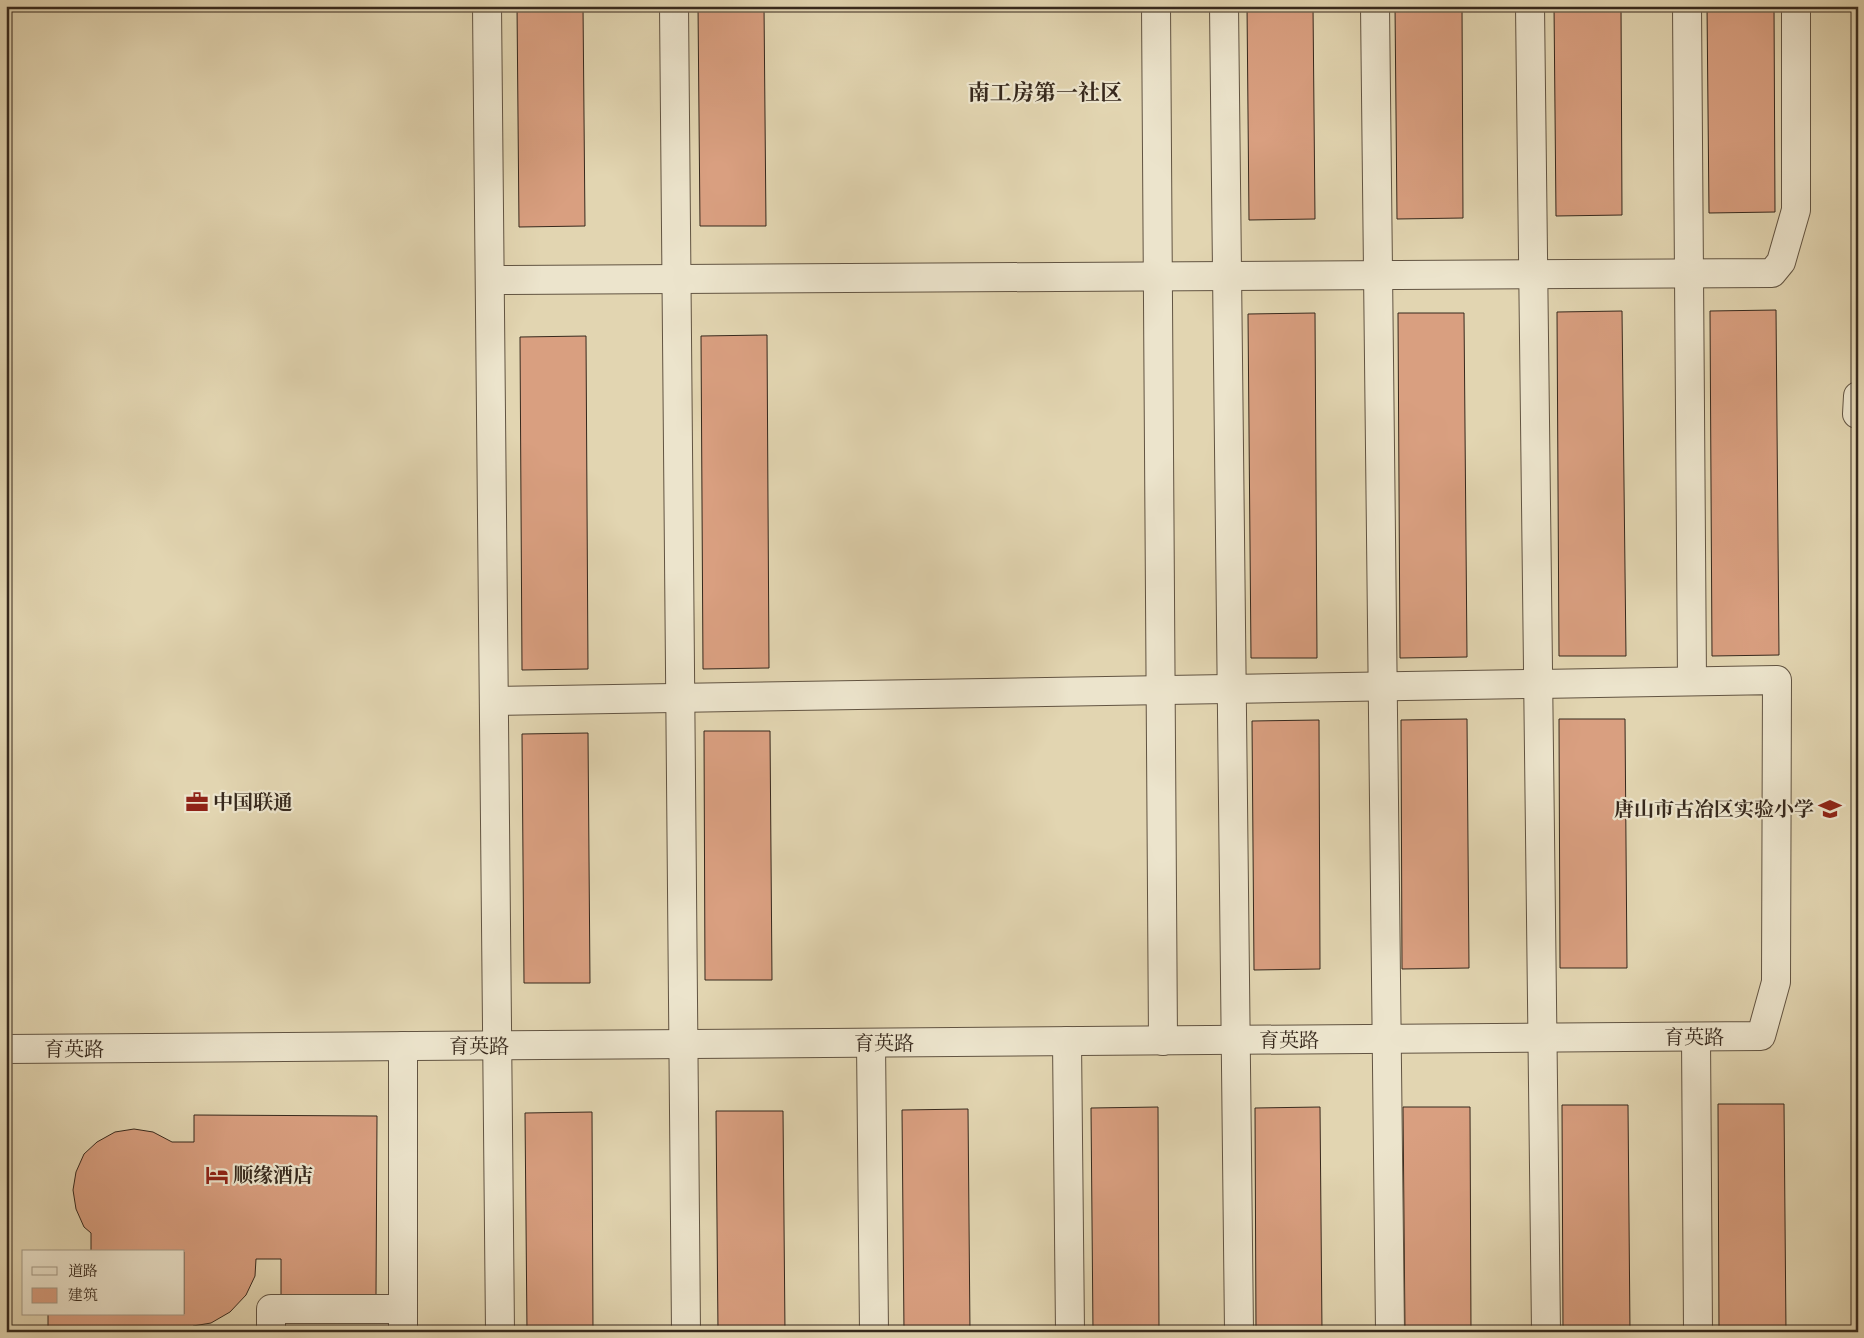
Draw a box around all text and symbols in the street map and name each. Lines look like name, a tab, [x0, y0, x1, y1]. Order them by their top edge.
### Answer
district label: 南工房第一社区	[968, 80, 1122, 108]
office icon: 中国联通	[184, 789, 210, 815]
place label: 中国联通	[213, 791, 293, 816]
school or university icon: 唐山市古冶区实验小学	[1817, 796, 1843, 822]
place label: 唐山市古冶区实验小学	[1614, 798, 1814, 823]
street label: 育英路	[1664, 1026, 1724, 1051]
street label: 育英路	[1259, 1029, 1319, 1054]
street label: 育英路	[854, 1032, 914, 1057]
street label: 育英路	[449, 1035, 509, 1060]
street label: 育英路	[44, 1038, 104, 1063]
hotel icon: 顺缘酒店	[204, 1162, 230, 1188]
place label: 顺缘酒店	[233, 1164, 313, 1189]
legend	[22, 1250, 185, 1316]
text: 道路	[68, 1262, 98, 1281]
text: 建筑	[68, 1286, 98, 1305]

